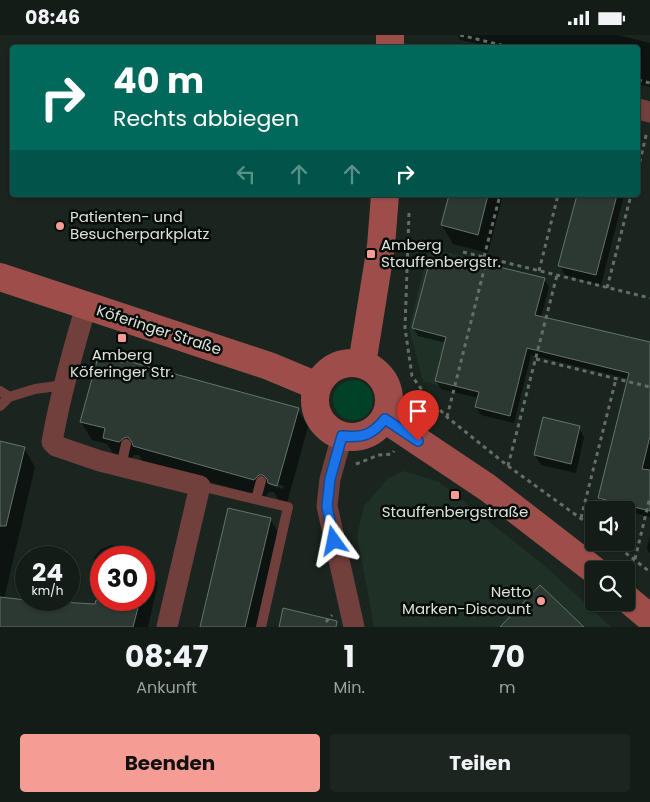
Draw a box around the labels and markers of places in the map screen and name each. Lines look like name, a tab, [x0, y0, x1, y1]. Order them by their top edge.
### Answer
place label: Patienten- und Besucherparkplatz	[70, 206, 210, 244]
marker: Patienten- und Besucherparkplatz	[54, 220, 66, 232]
place label: Amberg Stauffenbergstr.	[381, 234, 501, 272]
marker: Amberg Stauffenbergstr.	[365, 248, 377, 260]
marker: Amberg Köferinger Str.	[116, 332, 128, 344]
place label: Amberg Köferinger Str.	[70, 344, 174, 382]
pin	[397, 390, 439, 441]
marker: Stauffenbergstraße	[449, 489, 461, 501]
place label: Stauffenbergstraße	[382, 501, 528, 522]
place label: Netto Marken-Discount	[402, 581, 531, 619]
marker: Netto Marken-Discount	[535, 595, 547, 607]

